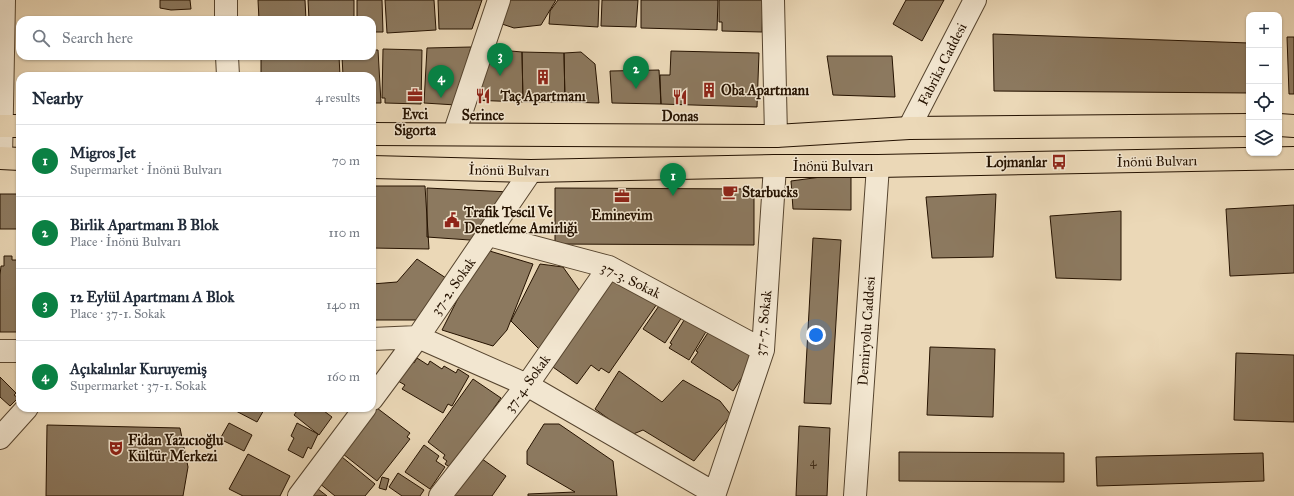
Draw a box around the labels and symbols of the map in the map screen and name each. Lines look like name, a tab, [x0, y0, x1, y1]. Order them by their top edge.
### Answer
street label: Fabrika Caddesi	[914, 20, 971, 108]
pin: 3	[487, 43, 513, 76]
pin: 2	[623, 56, 649, 89]
pin: 4	[428, 65, 454, 98]
building icon: Taç Apartmanı	[534, 68, 552, 86]
building icon: Oba Apartmanı	[700, 81, 718, 99]
place label: Oba Apartmanı	[721, 82, 809, 100]
office icon: Evci Sigorta	[406, 86, 424, 104]
restaurant icon: Serince	[474, 87, 492, 105]
place label: Taç Apartmanı	[499, 88, 586, 106]
restaurant icon: Donas	[671, 88, 689, 106]
place label: Evci Sigorta	[394, 106, 437, 140]
place label: Serince	[462, 107, 504, 124]
place label: Donas	[662, 108, 698, 125]
street label: İnönü Bulvarı	[1116, 151, 1198, 171]
bus stop icon: Lojmanlar	[1050, 153, 1068, 171]
place label: Lojmanlar	[986, 154, 1048, 172]
street label: İnönü Bulvarı	[793, 157, 874, 175]
street label: İnönü Bulvarı	[468, 160, 550, 180]
pin: 1	[660, 163, 686, 196]
cafe icon: Starbucks	[721, 183, 739, 201]
place label: Starbucks	[742, 184, 798, 201]
office icon: Eminevim	[613, 187, 631, 205]
place label: Trafik Tescil Ve Denetleme Amirliği	[463, 204, 578, 238]
place label: Eminevim	[591, 207, 653, 224]
public building icon: Trafik Tescil Ve Denetleme Amirliği	[443, 211, 461, 229]
street label: 37-2. Sokak	[428, 254, 480, 318]
street label: 37-3. Sokak	[598, 259, 664, 302]
street label: Demiryolu Caddesi	[854, 276, 879, 386]
street label: 37-7. Sokak	[752, 289, 775, 357]
your location	[806, 325, 826, 345]
street label: 37-4. Sokak	[501, 351, 554, 415]
place label: Fidan Yazıcıoğlu Kültür Merkezi	[128, 432, 224, 465]
theatre icon: Fidan Yazıcıoğlu Kültür Merkezi	[107, 439, 125, 457]
house number: 4	[810, 455, 817, 469]

